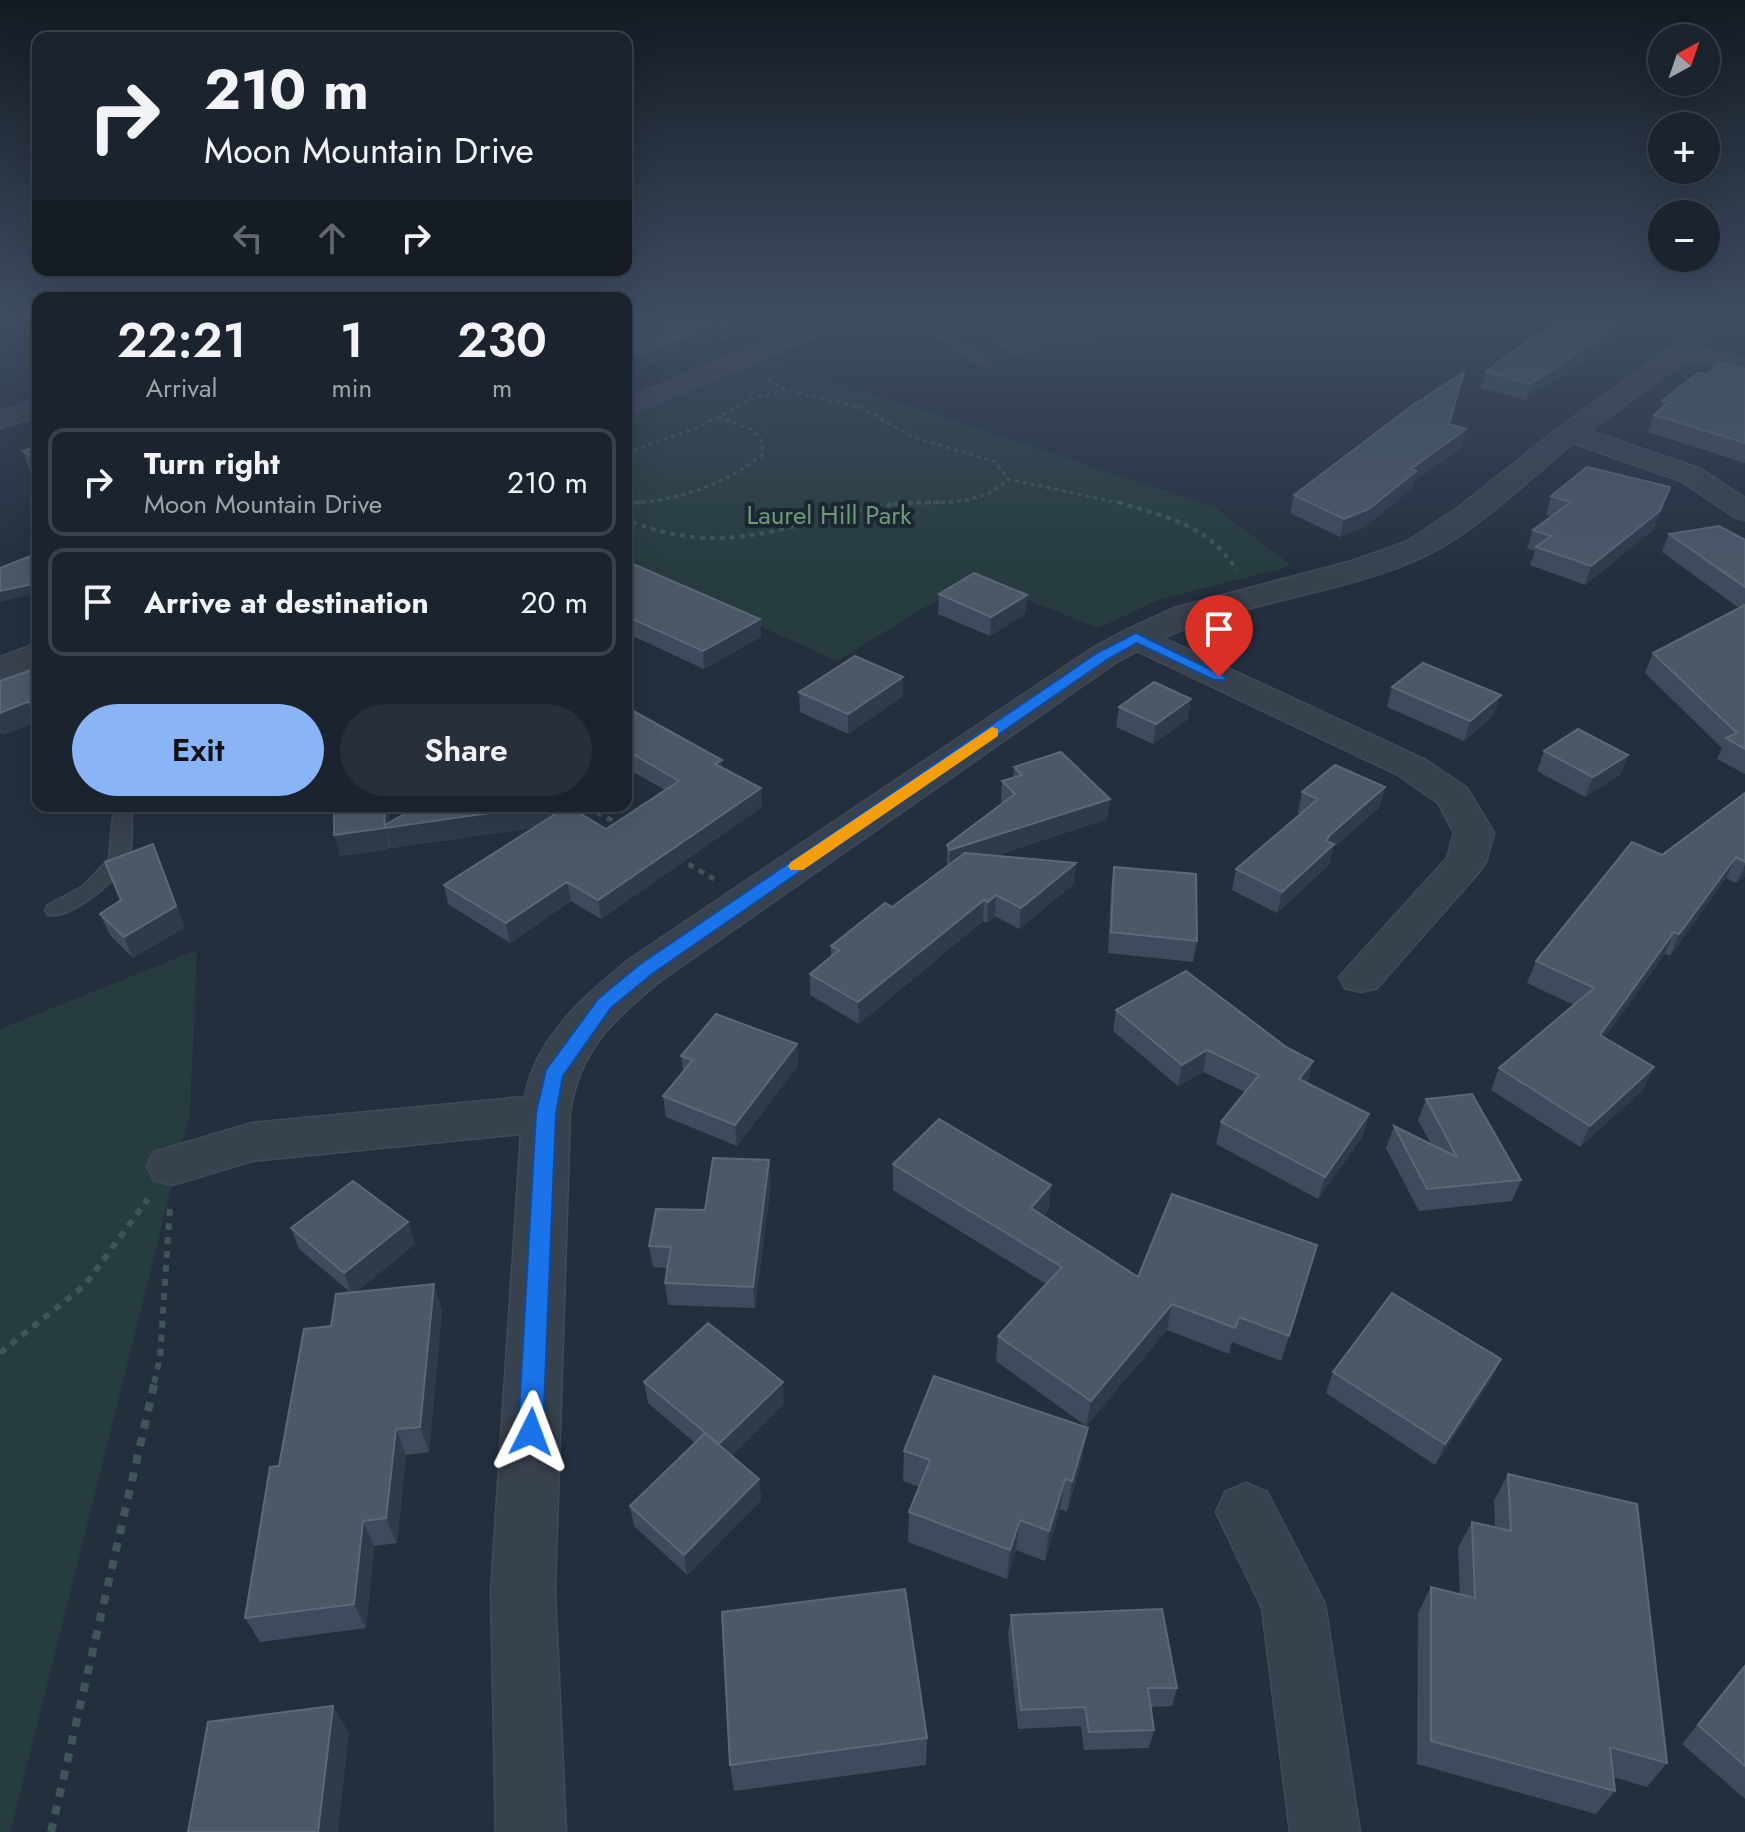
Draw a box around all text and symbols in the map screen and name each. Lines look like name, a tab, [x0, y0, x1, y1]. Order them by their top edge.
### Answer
north arrow	[1648, 24, 1720, 96]
map controls	[1648, 24, 1720, 272]
text: 210 m	[204, 49, 369, 130]
icon: right	[72, 64, 176, 168]
button: +	[1648, 112, 1720, 184]
text: Moon Mountain Drive	[204, 124, 534, 176]
button: −	[1648, 200, 1720, 272]
icon: left	[226, 216, 270, 260]
icon: ahead	[310, 216, 354, 260]
icon: right	[394, 216, 438, 260]
text: 22:21	[117, 306, 246, 375]
text: 1	[340, 306, 364, 375]
text: 230	[457, 306, 547, 375]
text: Arrival	[146, 369, 218, 407]
text: min	[331, 369, 372, 407]
text: m	[492, 369, 512, 407]
text: Turn right	[144, 442, 280, 485]
icon: right	[76, 460, 120, 504]
text: 210 m	[507, 461, 588, 504]
text: Moon Mountain Drive	[144, 485, 382, 523]
park label: Laurel Hill Park	[747, 496, 912, 534]
icon: arrive	[76, 580, 120, 624]
text: Arrive at destination	[144, 581, 429, 624]
text: 20 m	[521, 581, 588, 624]
pin	[1185, 595, 1253, 677]
icon: arrive	[1197, 607, 1241, 651]
button: Exit	[72, 704, 324, 796]
button: Share	[340, 704, 592, 796]
position arrow	[489, 1390, 573, 1474]

